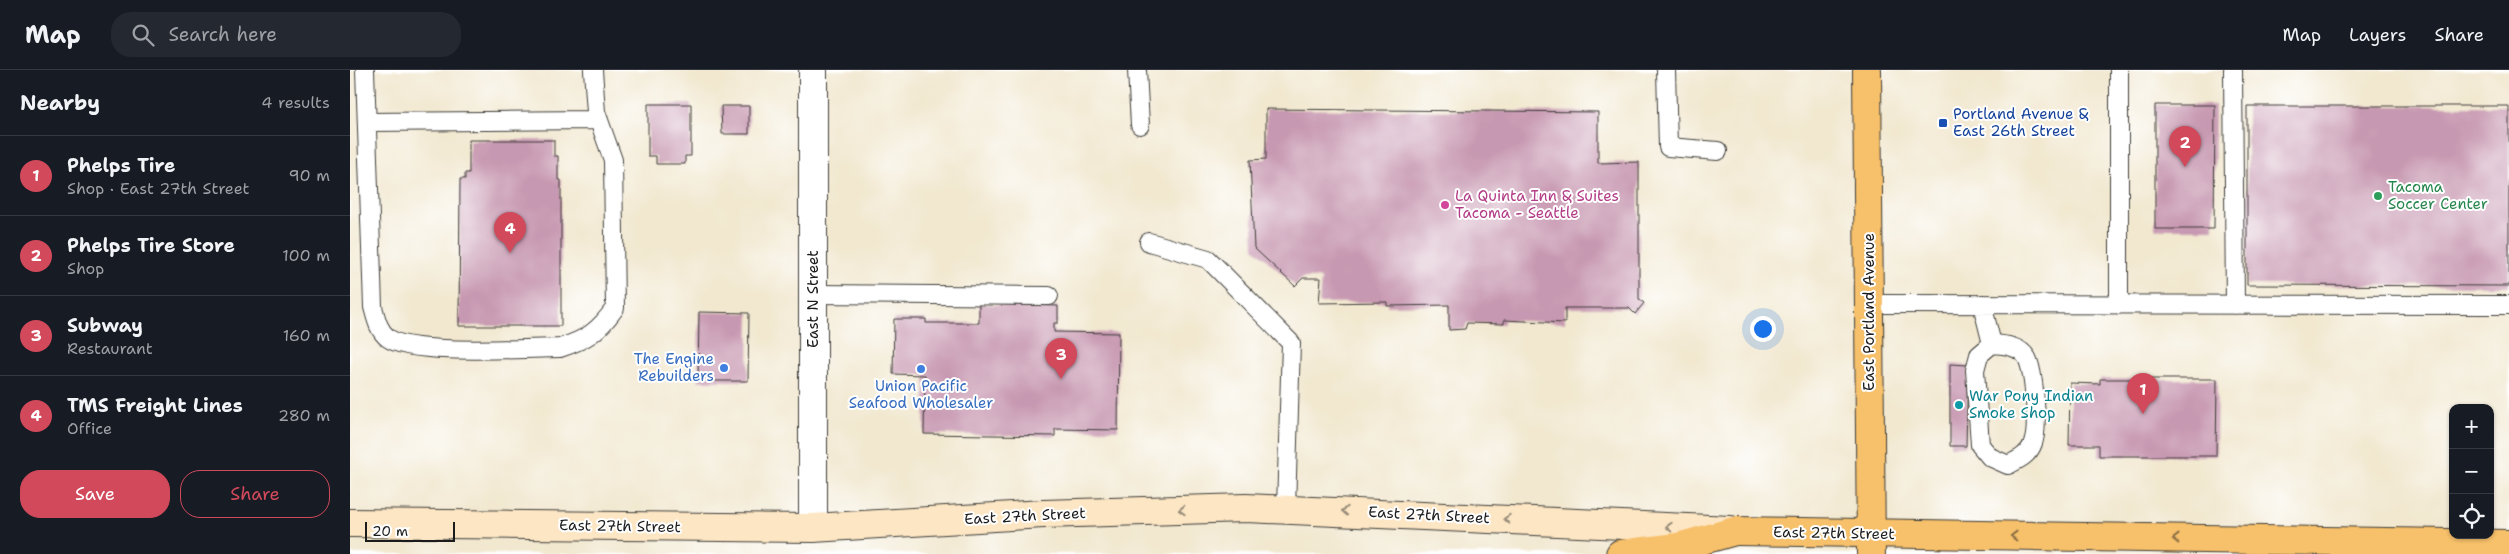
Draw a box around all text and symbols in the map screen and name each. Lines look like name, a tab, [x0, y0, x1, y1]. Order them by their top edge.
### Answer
search box	[111, 12, 461, 57]
text: Map	[25, 19, 81, 51]
icon: search	[129, 21, 157, 49]
text: Search here	[169, 22, 277, 47]
text: Map	[2283, 23, 2321, 47]
text: Layers	[2349, 23, 2406, 47]
text: Share	[2434, 23, 2484, 47]
text: Nearby	[20, 89, 100, 117]
text: 4 results	[261, 92, 330, 113]
place label: Portland Avenue & East 26th Street	[1953, 104, 2089, 141]
marker: Portland Avenue & East 26th Street	[1937, 117, 1949, 129]
pin: 2	[2169, 126, 2201, 167]
text: Phelps Tire	[67, 153, 175, 178]
text: 1	[32, 165, 40, 186]
text: 90 m	[289, 165, 330, 186]
place label: Tacoma Soccer Center	[2388, 177, 2488, 214]
text: Shop · East 27th Street	[67, 178, 250, 199]
place label: La Quinta Inn & Suites Tacoma - Seattle	[1455, 186, 1619, 223]
marker: Tacoma Soccer Center	[2372, 190, 2384, 202]
marker: La Quinta Inn & Suites Tacoma - Seattle	[1439, 199, 1451, 211]
pin: 4	[494, 212, 526, 253]
text: Phelps Tire Store	[67, 233, 235, 258]
street label: East Portland Avenue	[1859, 233, 1879, 391]
text: 2	[30, 245, 42, 266]
text: 100 m	[282, 245, 330, 266]
street label: East N Street	[803, 250, 823, 348]
text: Shop	[67, 258, 104, 279]
text: Subway	[67, 313, 143, 338]
your location	[1750, 316, 1776, 342]
text: 3	[30, 325, 42, 346]
text: 160 m	[283, 325, 330, 346]
text: Restaurant	[67, 338, 153, 359]
pin: 3	[1045, 338, 1077, 379]
place label: The Engine Rebuilders	[634, 349, 714, 386]
marker: The Engine Rebuilders	[718, 362, 730, 374]
marker: Union Pacific Seafood Wholesaler	[915, 363, 927, 375]
pin: 1	[2127, 373, 2159, 414]
place label: Union Pacific Seafood Wholesaler	[849, 376, 993, 413]
place label: War Pony Indian Smoke Shop	[1969, 386, 2093, 423]
text: TMS Freight Lines	[67, 393, 243, 418]
marker: War Pony Indian Smoke Shop	[1953, 399, 1965, 411]
map controls	[2449, 404, 2494, 539]
button: +	[2449, 404, 2494, 449]
text: 4	[30, 405, 42, 426]
text: 280 m	[278, 405, 330, 426]
text: Office	[67, 418, 112, 439]
button: −	[2449, 449, 2494, 494]
button: Save	[20, 470, 170, 518]
button: Share	[180, 470, 330, 518]
button: locate	[2449, 494, 2494, 539]
street label: East 27th Street	[1368, 502, 1490, 528]
street label: East 27th Street	[964, 503, 1086, 529]
one-way arrow	[1178, 504, 1186, 515]
one-way arrow	[1340, 506, 1348, 517]
one-way arrow	[1503, 514, 1511, 525]
street label: East 27th Street	[559, 515, 681, 537]
scale bar	[365, 519, 455, 542]
text: 20 m	[372, 522, 408, 540]
one-way arrow	[1665, 522, 1673, 533]
street label: East 27th Street	[1773, 522, 1895, 544]
one-way arrow	[2010, 531, 2018, 541]
one-way arrow	[2172, 533, 2180, 544]

